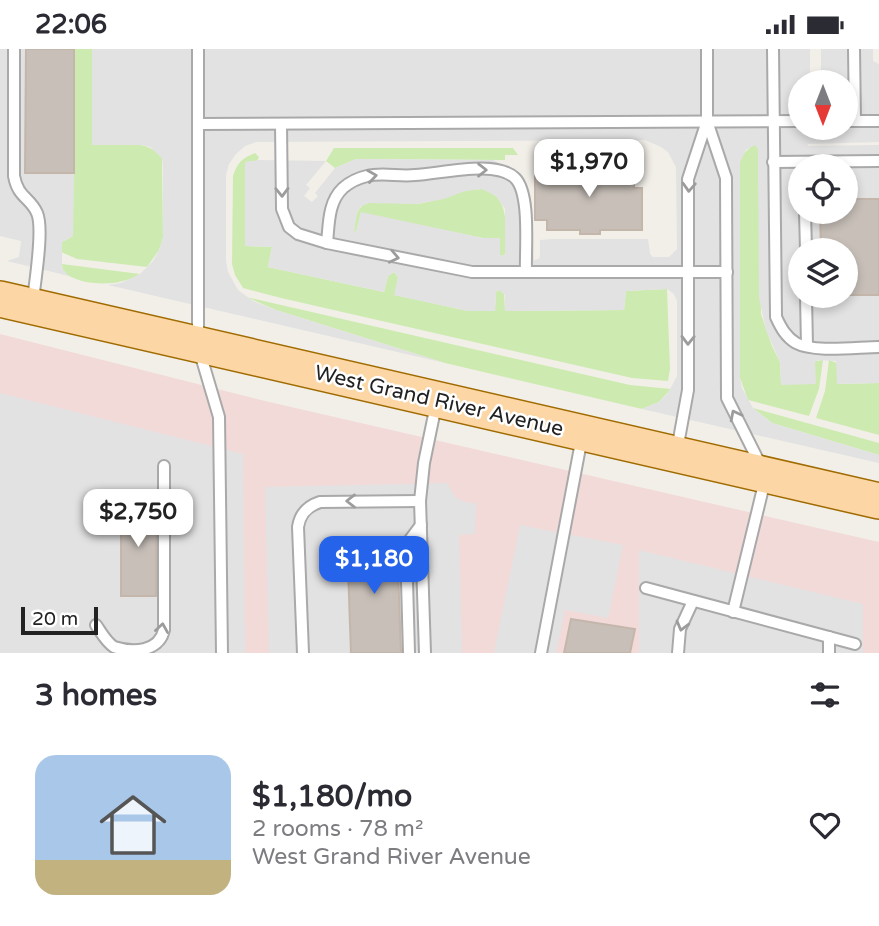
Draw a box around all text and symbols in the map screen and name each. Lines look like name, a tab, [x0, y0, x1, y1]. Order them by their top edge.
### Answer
text: 22:06	[35, 9, 107, 40]
north arrow	[788, 70, 858, 140]
map controls	[788, 70, 858, 308]
pin: $1,970	[532, 139, 646, 199]
text: $1,970	[550, 148, 628, 176]
button: locate	[788, 154, 858, 224]
one-way arrow	[477, 162, 488, 178]
one-way arrow	[366, 169, 378, 184]
one-way arrow	[681, 181, 696, 192]
one-way arrow	[274, 187, 290, 198]
button: layers	[788, 238, 858, 308]
one-way arrow	[388, 248, 400, 263]
one-way arrow	[680, 335, 696, 346]
street label: West Grand River Avenue	[312, 360, 566, 442]
one-way arrow	[730, 410, 744, 422]
pin: $2,750	[81, 489, 195, 549]
one-way arrow	[346, 493, 356, 509]
text: $2,750	[99, 498, 177, 526]
pin: $1,180	[317, 537, 431, 596]
text: $1,180	[335, 545, 413, 573]
scale bar	[21, 604, 98, 636]
text: 20 m	[32, 608, 78, 630]
one-way arrow	[676, 620, 690, 632]
one-way arrow	[155, 622, 170, 634]
icon: filters	[806, 676, 844, 714]
text: 3 homes	[35, 677, 157, 714]
text: $1,180/mo	[252, 778, 412, 815]
icon: home	[91, 783, 175, 867]
icon: heart	[806, 806, 844, 844]
text: 2 rooms · 78 m²	[252, 815, 423, 843]
text: West Grand River Avenue	[252, 843, 531, 871]

